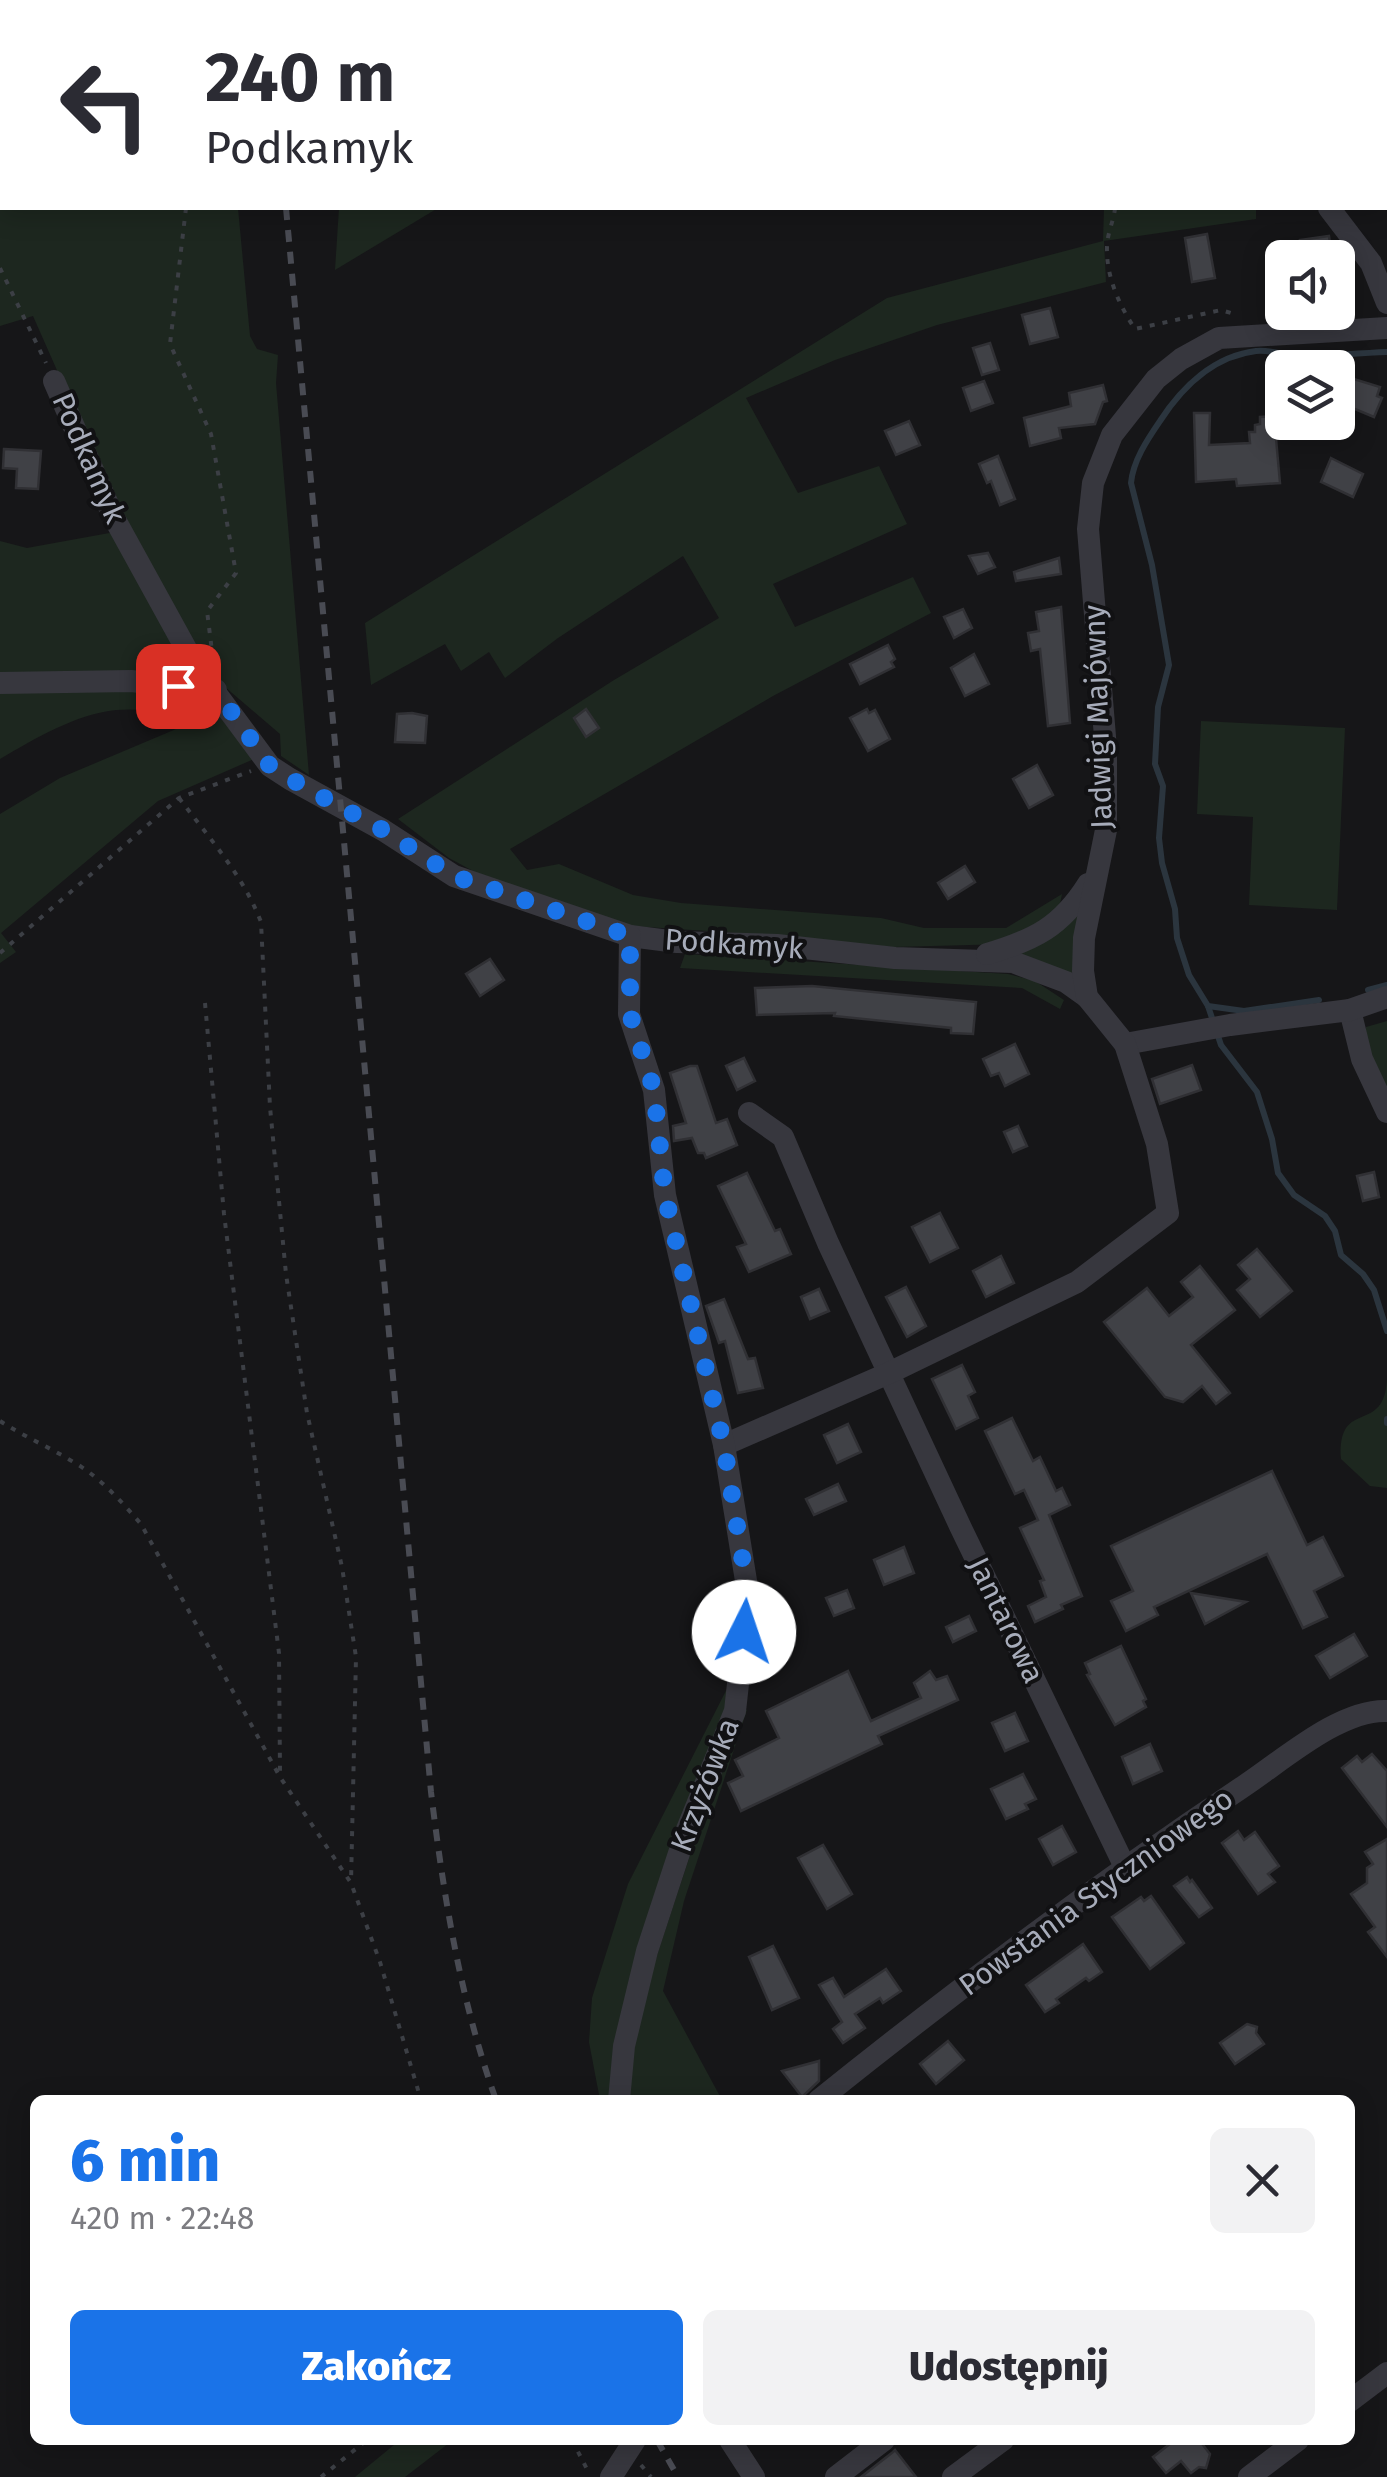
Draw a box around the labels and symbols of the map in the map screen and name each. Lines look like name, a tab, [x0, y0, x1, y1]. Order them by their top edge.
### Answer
street label: Podkamyk	[44, 387, 134, 529]
street label: Jadwigi Majówny	[1076, 604, 1120, 830]
pin	[136, 644, 221, 729]
street label: Podkamyk	[663, 921, 805, 967]
street label: Jantarowa	[960, 1551, 1052, 1689]
position arrow	[692, 1580, 796, 1684]
street label: Krzyżówka	[663, 1713, 747, 1857]
street label: Powstania Styczniowego	[952, 1780, 1240, 2004]

